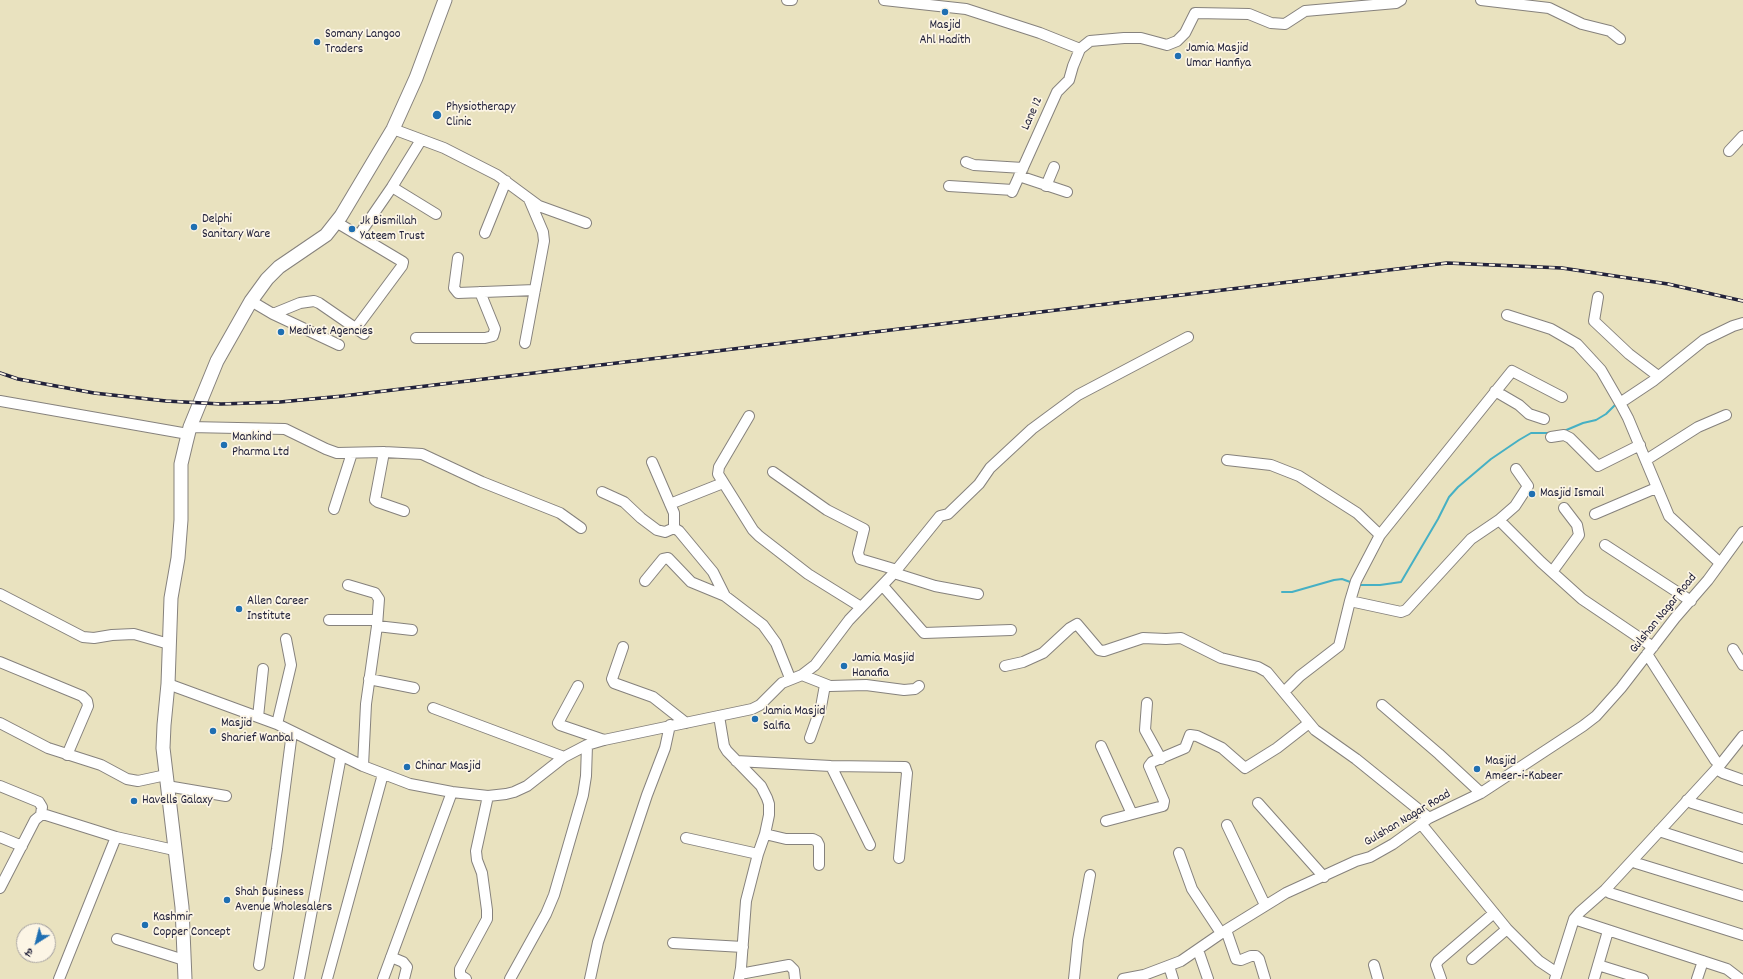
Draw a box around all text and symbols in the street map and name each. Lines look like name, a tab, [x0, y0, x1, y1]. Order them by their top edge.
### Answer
marker: Masjid Ahl Hadith	[940, 7, 950, 17]
place label: Masjid Ahl Hadith	[919, 18, 971, 49]
place label: Somany Langoo Traders	[325, 27, 400, 58]
marker: Somany Langoo Traders	[312, 37, 322, 47]
place label: Jamia Masjid Umar Hanfiya	[1186, 41, 1251, 72]
marker: Jamia Masjid Umar Hanfiya	[1173, 51, 1183, 61]
street label: Lane 12	[1019, 95, 1047, 133]
place label: Physiotherapy Clinic	[446, 100, 515, 131]
marker: Physiotherapy Clinic	[431, 109, 443, 121]
place label: Delphi Sanitary Ware	[202, 212, 270, 243]
place label: Jk Bismillah Yateem Trust	[360, 214, 425, 245]
marker: Delphi Sanitary Ware	[189, 222, 199, 232]
marker: Jk Bismillah Yateem Trust	[347, 224, 357, 234]
place label: Medivet Agencies	[289, 324, 373, 340]
marker: Medivet Agencies	[276, 327, 286, 337]
place label: Mankind Pharma Ltd	[232, 430, 289, 461]
marker: Mankind Pharma Ltd	[219, 440, 229, 450]
place label: Masjid Ismail	[1540, 486, 1604, 502]
marker: Masjid Ismail	[1527, 489, 1537, 499]
street label: Gulshan Nagar Road	[1627, 571, 1701, 657]
place label: Allen Career Institute	[247, 594, 309, 625]
marker: Allen Career Institute	[234, 604, 244, 614]
place label: Jamia Masjid Hanafia	[852, 651, 914, 682]
marker: Jamia Masjid Hanafia	[839, 661, 849, 671]
place label: Jamia Masjid Salfia	[763, 704, 825, 735]
marker: Jamia Masjid Salfia	[750, 714, 760, 724]
place label: Masjid Sharief Wanbal	[221, 716, 294, 747]
marker: Masjid Sharief Wanbal	[208, 726, 218, 736]
place label: Masjid Ameer-i-Kabeer	[1485, 754, 1563, 785]
place label: Chinar Masjid	[415, 759, 481, 775]
marker: Chinar Masjid	[402, 762, 412, 772]
marker: Masjid Ameer-i-Kabeer	[1472, 764, 1482, 774]
street label: Gulshan Nagar Road	[1362, 787, 1454, 851]
place label: Havells Galaxy	[142, 793, 212, 809]
marker: Havells Galaxy	[129, 796, 139, 806]
place label: Shah Business Avenue Wholesalers	[235, 885, 332, 916]
marker: Shah Business Avenue Wholesalers	[222, 895, 232, 905]
place label: Kashmir Copper Concept	[153, 910, 231, 941]
marker: Kashmir Copper Concept	[140, 920, 150, 930]
north arrow	[16, 923, 56, 963]
text: उ	[22, 944, 37, 960]

